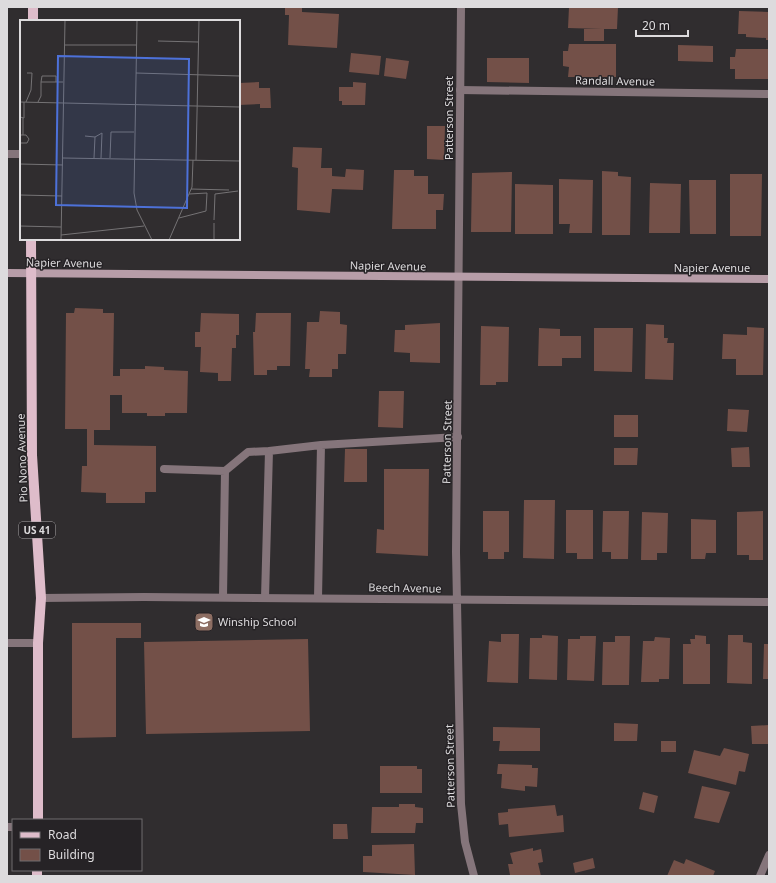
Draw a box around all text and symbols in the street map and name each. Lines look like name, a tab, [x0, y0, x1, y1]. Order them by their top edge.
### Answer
scale bar	[636, 12, 688, 38]
text: 20 m	[642, 17, 670, 34]
inset map	[20, 20, 240, 240]
street label: Randall Avenue	[575, 72, 655, 89]
street label: Patterson Street	[441, 76, 456, 160]
street label: Napier Avenue	[26, 254, 102, 271]
street label: Napier Avenue	[350, 257, 426, 274]
street label: Napier Avenue	[674, 260, 750, 275]
street label: Patterson Street	[438, 400, 455, 484]
street label: Pio Nono Avenue	[12, 413, 31, 503]
road number: US 41	[19, 522, 55, 538]
street label: Beech Avenue	[368, 579, 442, 596]
school or university icon: Winship School	[193, 611, 215, 633]
place label: Winship School	[218, 614, 297, 629]
street label: Patterson Street	[441, 724, 458, 808]
legend	[12, 819, 142, 871]
text: Road	[48, 826, 77, 843]
text: Building	[48, 846, 95, 863]

